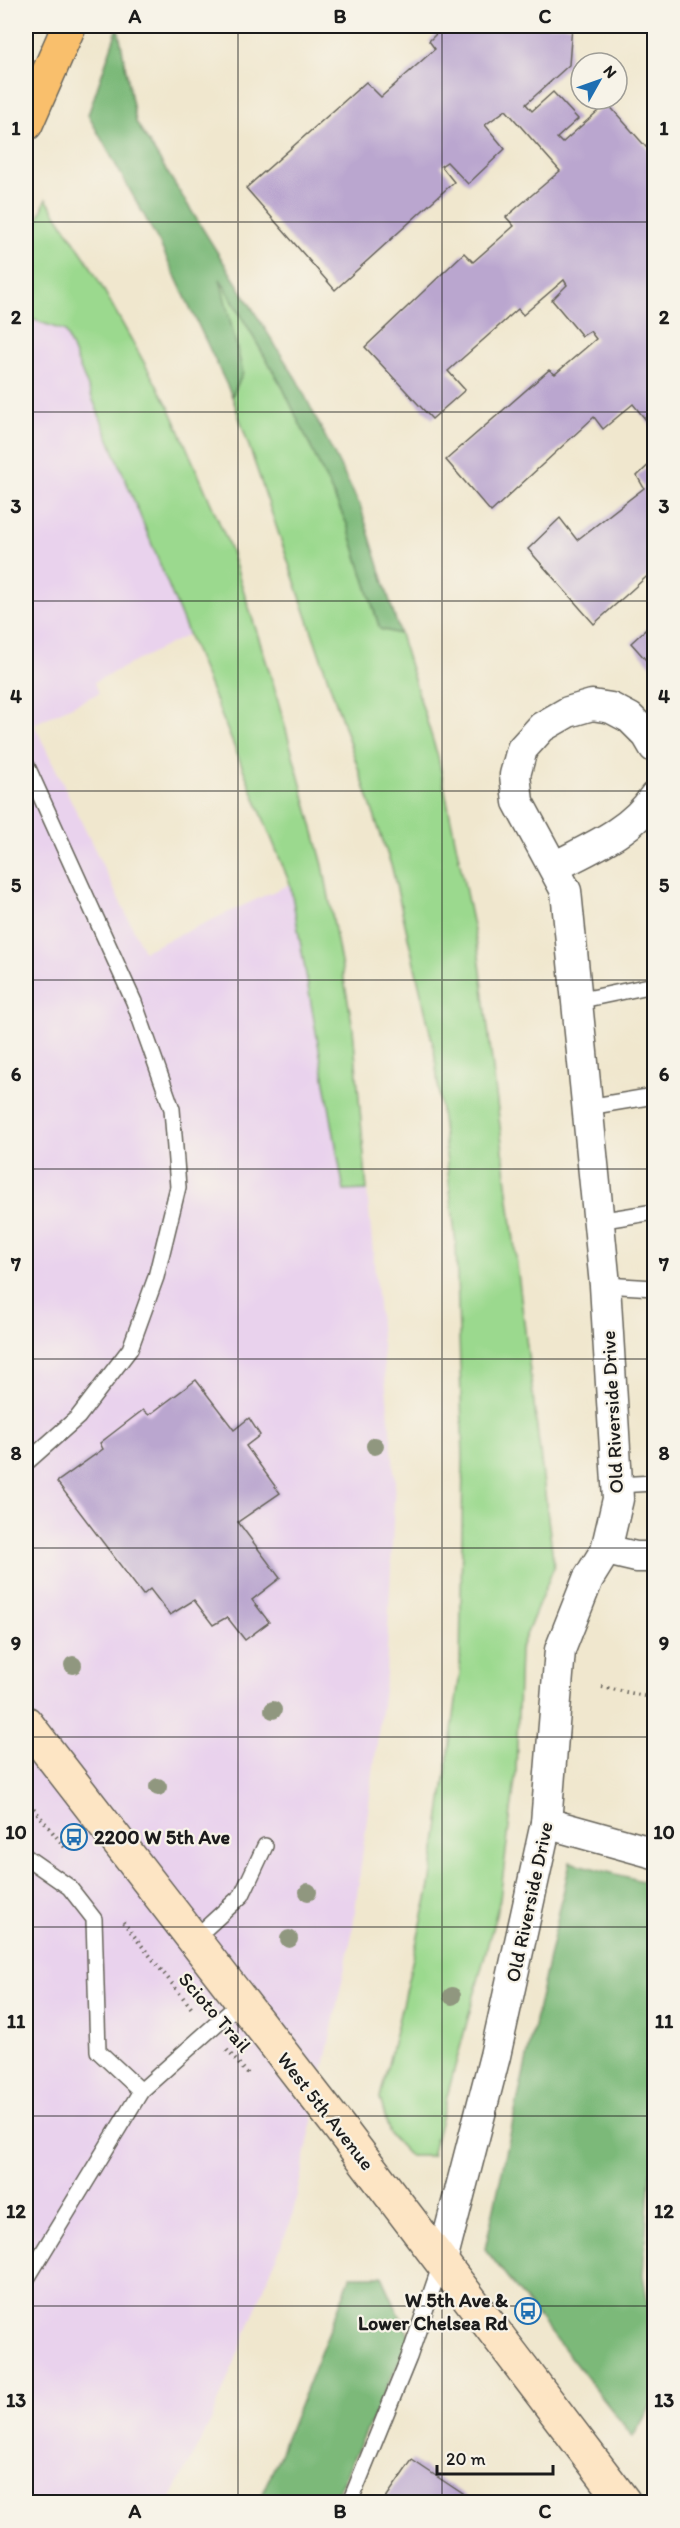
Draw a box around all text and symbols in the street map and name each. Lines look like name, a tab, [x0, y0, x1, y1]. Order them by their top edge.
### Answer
text: A	[128, 4, 142, 28]
text: B	[334, 4, 347, 28]
text: C	[539, 4, 552, 28]
north arrow	[569, 51, 629, 111]
text: N	[599, 61, 621, 82]
text: 1	[11, 116, 21, 140]
text: 1	[659, 116, 669, 140]
text: 2	[11, 305, 22, 329]
text: 2	[659, 305, 670, 329]
text: 3	[11, 494, 22, 518]
text: 3	[659, 494, 670, 518]
text: 4	[10, 684, 22, 708]
text: 4	[658, 684, 670, 708]
text: 5	[11, 873, 22, 897]
text: 5	[659, 873, 670, 897]
text: 6	[11, 1062, 22, 1086]
text: 6	[659, 1062, 670, 1086]
text: 7	[10, 1252, 21, 1276]
text: 7	[658, 1252, 669, 1276]
street label: Old Riverside Drive	[596, 1330, 628, 1494]
text: 8	[11, 1441, 22, 1465]
text: 8	[659, 1441, 670, 1465]
text: 9	[11, 1631, 21, 1655]
text: 9	[659, 1631, 669, 1655]
text: 10	[5, 1820, 27, 1844]
street label: Old Riverside Drive	[500, 1820, 558, 1984]
text: 10	[653, 1820, 675, 1844]
bus stop icon: 2200 W 5th Ave	[59, 1822, 89, 1852]
place label: 2200 W 5th Ave	[94, 1825, 231, 1849]
street label: Scioto Trail	[174, 1967, 257, 2057]
text: 11	[7, 2009, 26, 2033]
text: 11	[655, 2009, 674, 2033]
street label: West 5th Avenue	[272, 2047, 380, 2175]
text: 12	[6, 2199, 26, 2223]
text: 12	[654, 2199, 674, 2223]
place label: W 5th Ave & Lower Chelsea Rd	[358, 2288, 508, 2335]
bus stop icon: W 5th Ave & Lower Chelsea Rd	[513, 2296, 543, 2326]
text: 13	[6, 2388, 26, 2412]
text: 13	[654, 2388, 674, 2412]
scale bar	[437, 2438, 552, 2476]
text: 20 m	[446, 2448, 486, 2470]
text: A	[128, 2499, 142, 2523]
text: B	[334, 2499, 347, 2523]
text: C	[539, 2499, 552, 2523]

